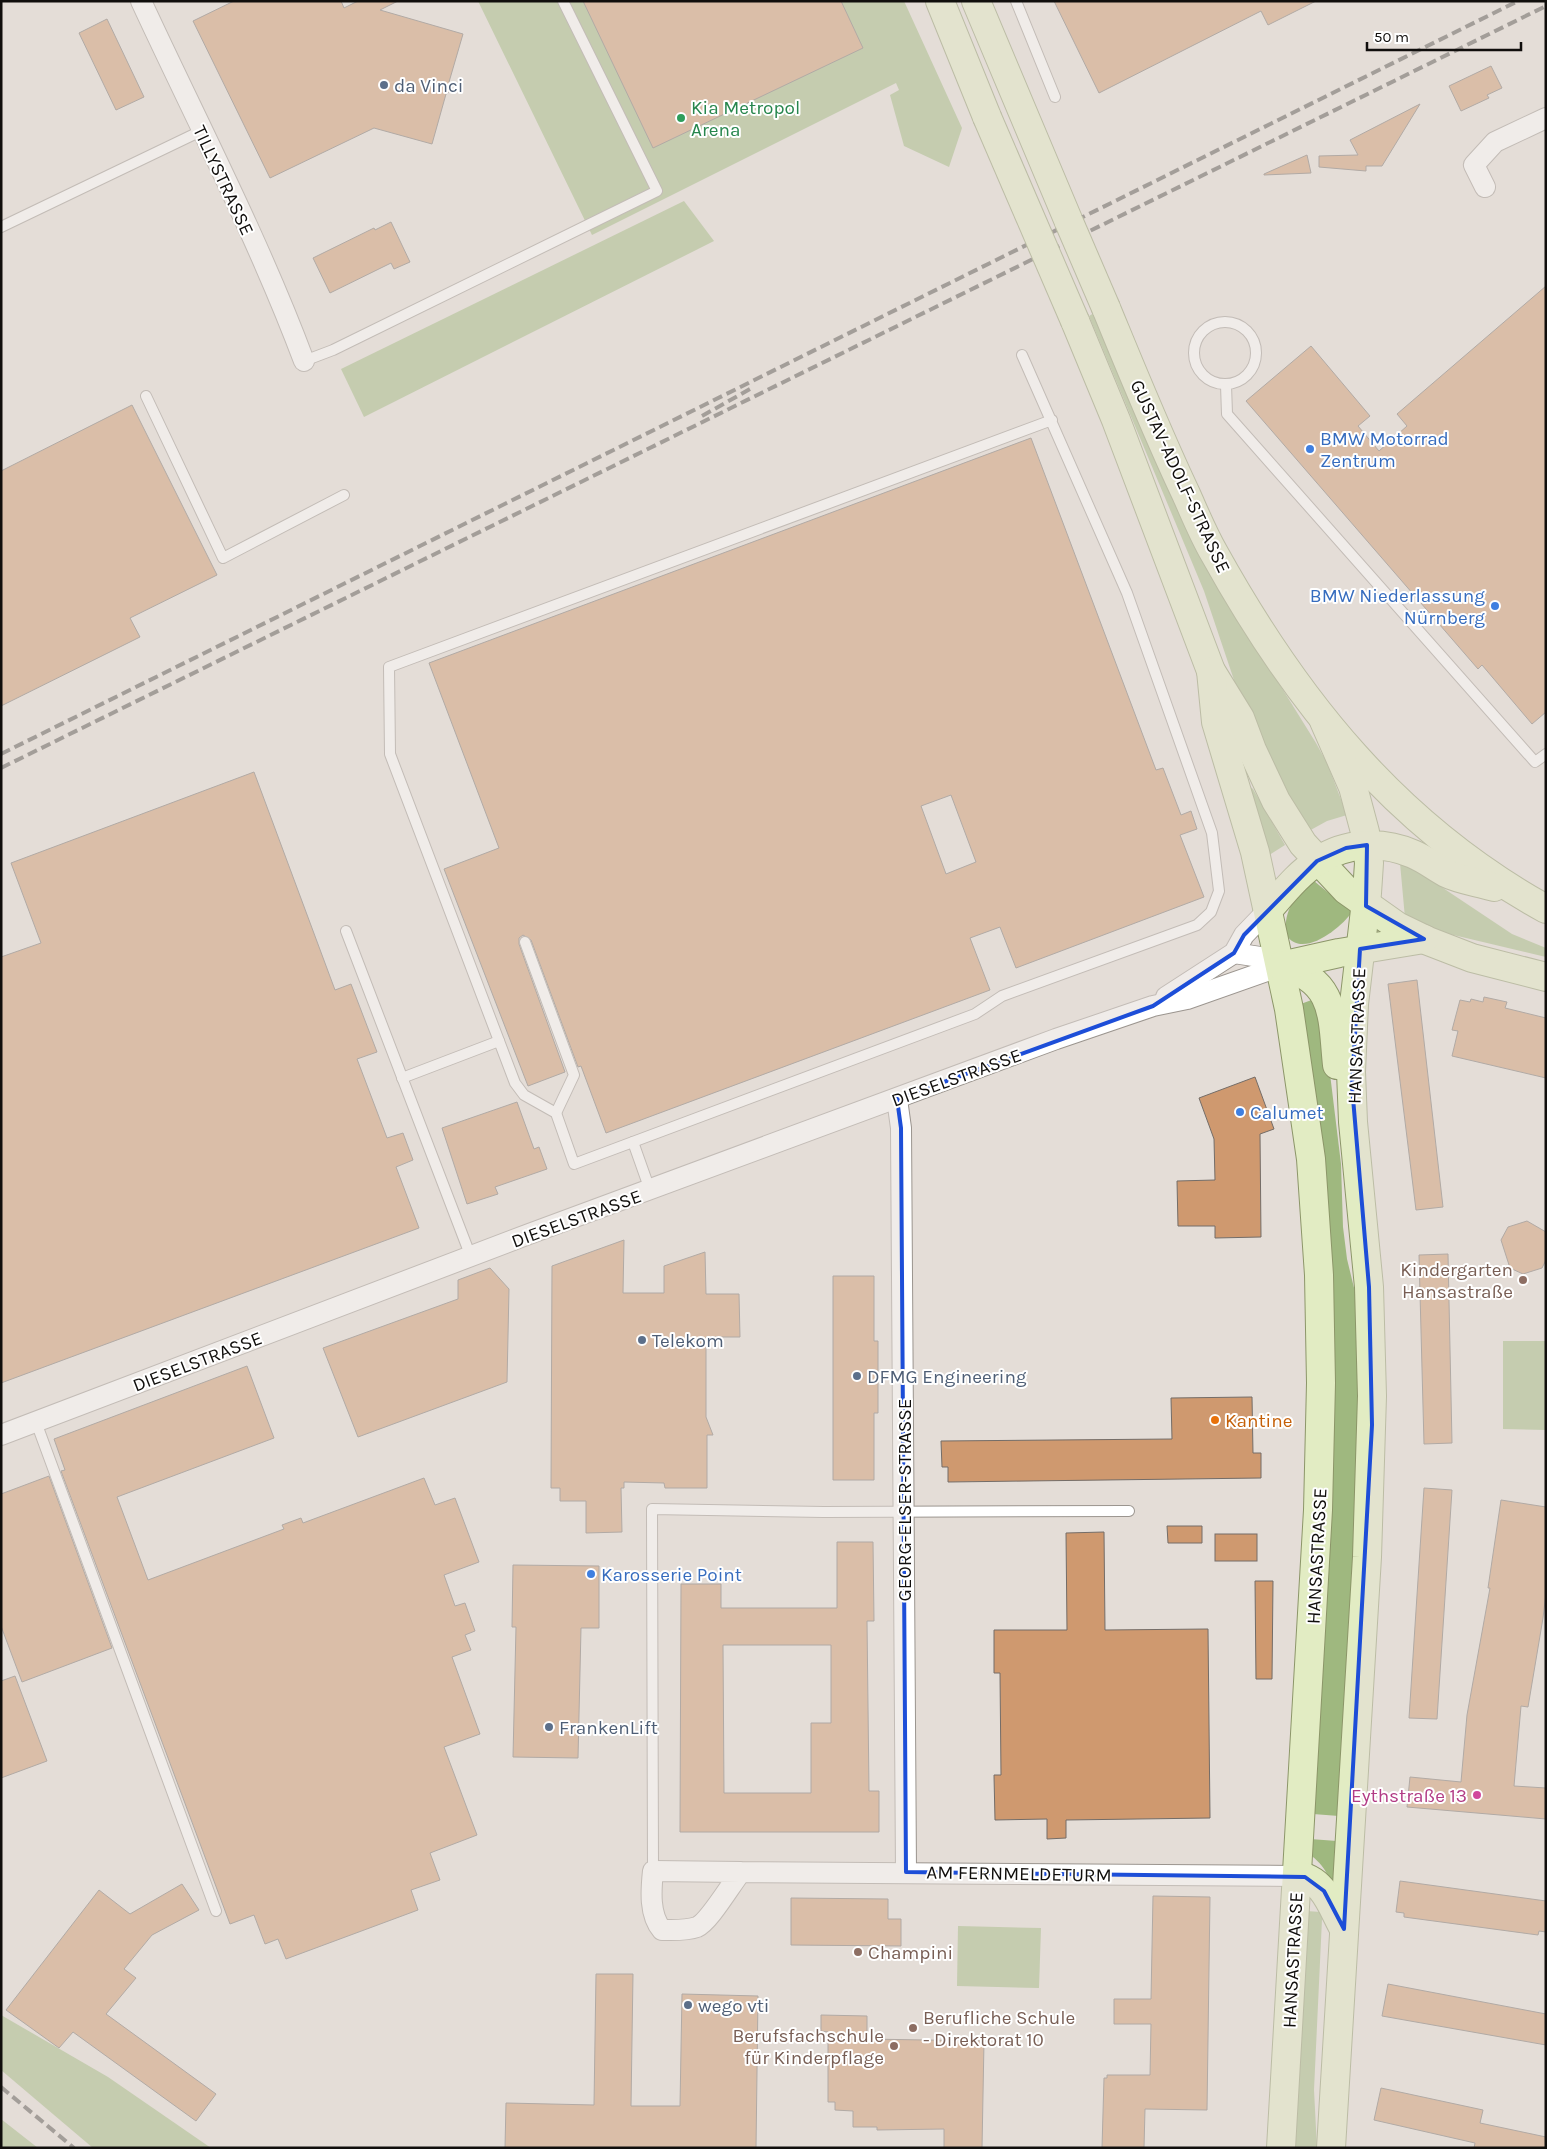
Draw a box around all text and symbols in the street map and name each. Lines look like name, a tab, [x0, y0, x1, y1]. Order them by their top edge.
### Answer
scale bar	[1367, 20, 1521, 52]
text: 50 m	[1374, 28, 1409, 46]
place label: da Vinci	[394, 75, 464, 97]
marker: da Vinci	[378, 79, 390, 91]
place label: Kia Metropol Arena	[691, 97, 800, 141]
marker: Kia Metropol Arena	[675, 112, 687, 124]
street label: TILLYSTRASSE	[188, 122, 258, 239]
street label: GUSTAV-ADOLF-STRASSE	[1126, 376, 1235, 577]
place label: BMW Motorrad Zentrum	[1320, 428, 1449, 472]
marker: BMW Motorrad Zentrum	[1304, 443, 1316, 455]
place label: BMW Niederlassung Nürnberg	[1310, 585, 1485, 629]
marker: BMW Niederlassung Nürnberg	[1489, 600, 1501, 612]
street label: HANSASTRASSE	[1344, 968, 1370, 1104]
street label: DIESELSTRASSE	[888, 1044, 1024, 1112]
place label: Calumet	[1250, 1102, 1324, 1124]
marker: Calumet	[1234, 1106, 1246, 1118]
street label: DIESELSTRASSE	[508, 1185, 644, 1253]
place label: Kindergarten Hansastraße	[1400, 1259, 1513, 1303]
marker: Kindergarten Hansastraße	[1517, 1274, 1529, 1286]
street label: DIESELSTRASSE	[130, 1327, 265, 1397]
place label: Telekom	[652, 1330, 724, 1352]
marker: Telekom	[636, 1334, 648, 1346]
place label: DFMG Engineering	[867, 1366, 1027, 1388]
marker: DFMG Engineering	[851, 1370, 863, 1382]
street label: GEORG-ELSER-STRASSE	[894, 1399, 916, 1601]
place label: Kantine	[1225, 1410, 1293, 1432]
marker: Kantine	[1209, 1414, 1221, 1426]
street label: HANSASTRASSE	[1302, 1487, 1332, 1625]
place label: Karosserie Point	[601, 1564, 742, 1586]
marker: Karosserie Point	[585, 1568, 597, 1580]
place label: FrankenLift	[559, 1717, 658, 1739]
marker: FrankenLift	[543, 1721, 555, 1733]
place label: Eythstraße 13	[1351, 1785, 1467, 1807]
marker: Eythstraße 13	[1471, 1789, 1483, 1801]
street label: AM FERNMELDETURM	[926, 1861, 1112, 1887]
street label: HANSASTRASSE	[1278, 1891, 1308, 2029]
place label: Champini	[868, 1942, 953, 1964]
marker: Champini	[852, 1946, 864, 1958]
place label: wego vti	[698, 1995, 770, 2017]
marker: wego vti	[682, 1999, 694, 2011]
place label: Berufliche Schule - Direktorat 10	[923, 2007, 1075, 2051]
marker: Berufliche Schule - Direktorat 10	[907, 2022, 919, 2034]
place label: Berufsfachschule für Kinderpflage	[732, 2025, 884, 2069]
marker: Berufsfachschule für Kinderpflage	[888, 2040, 900, 2052]

